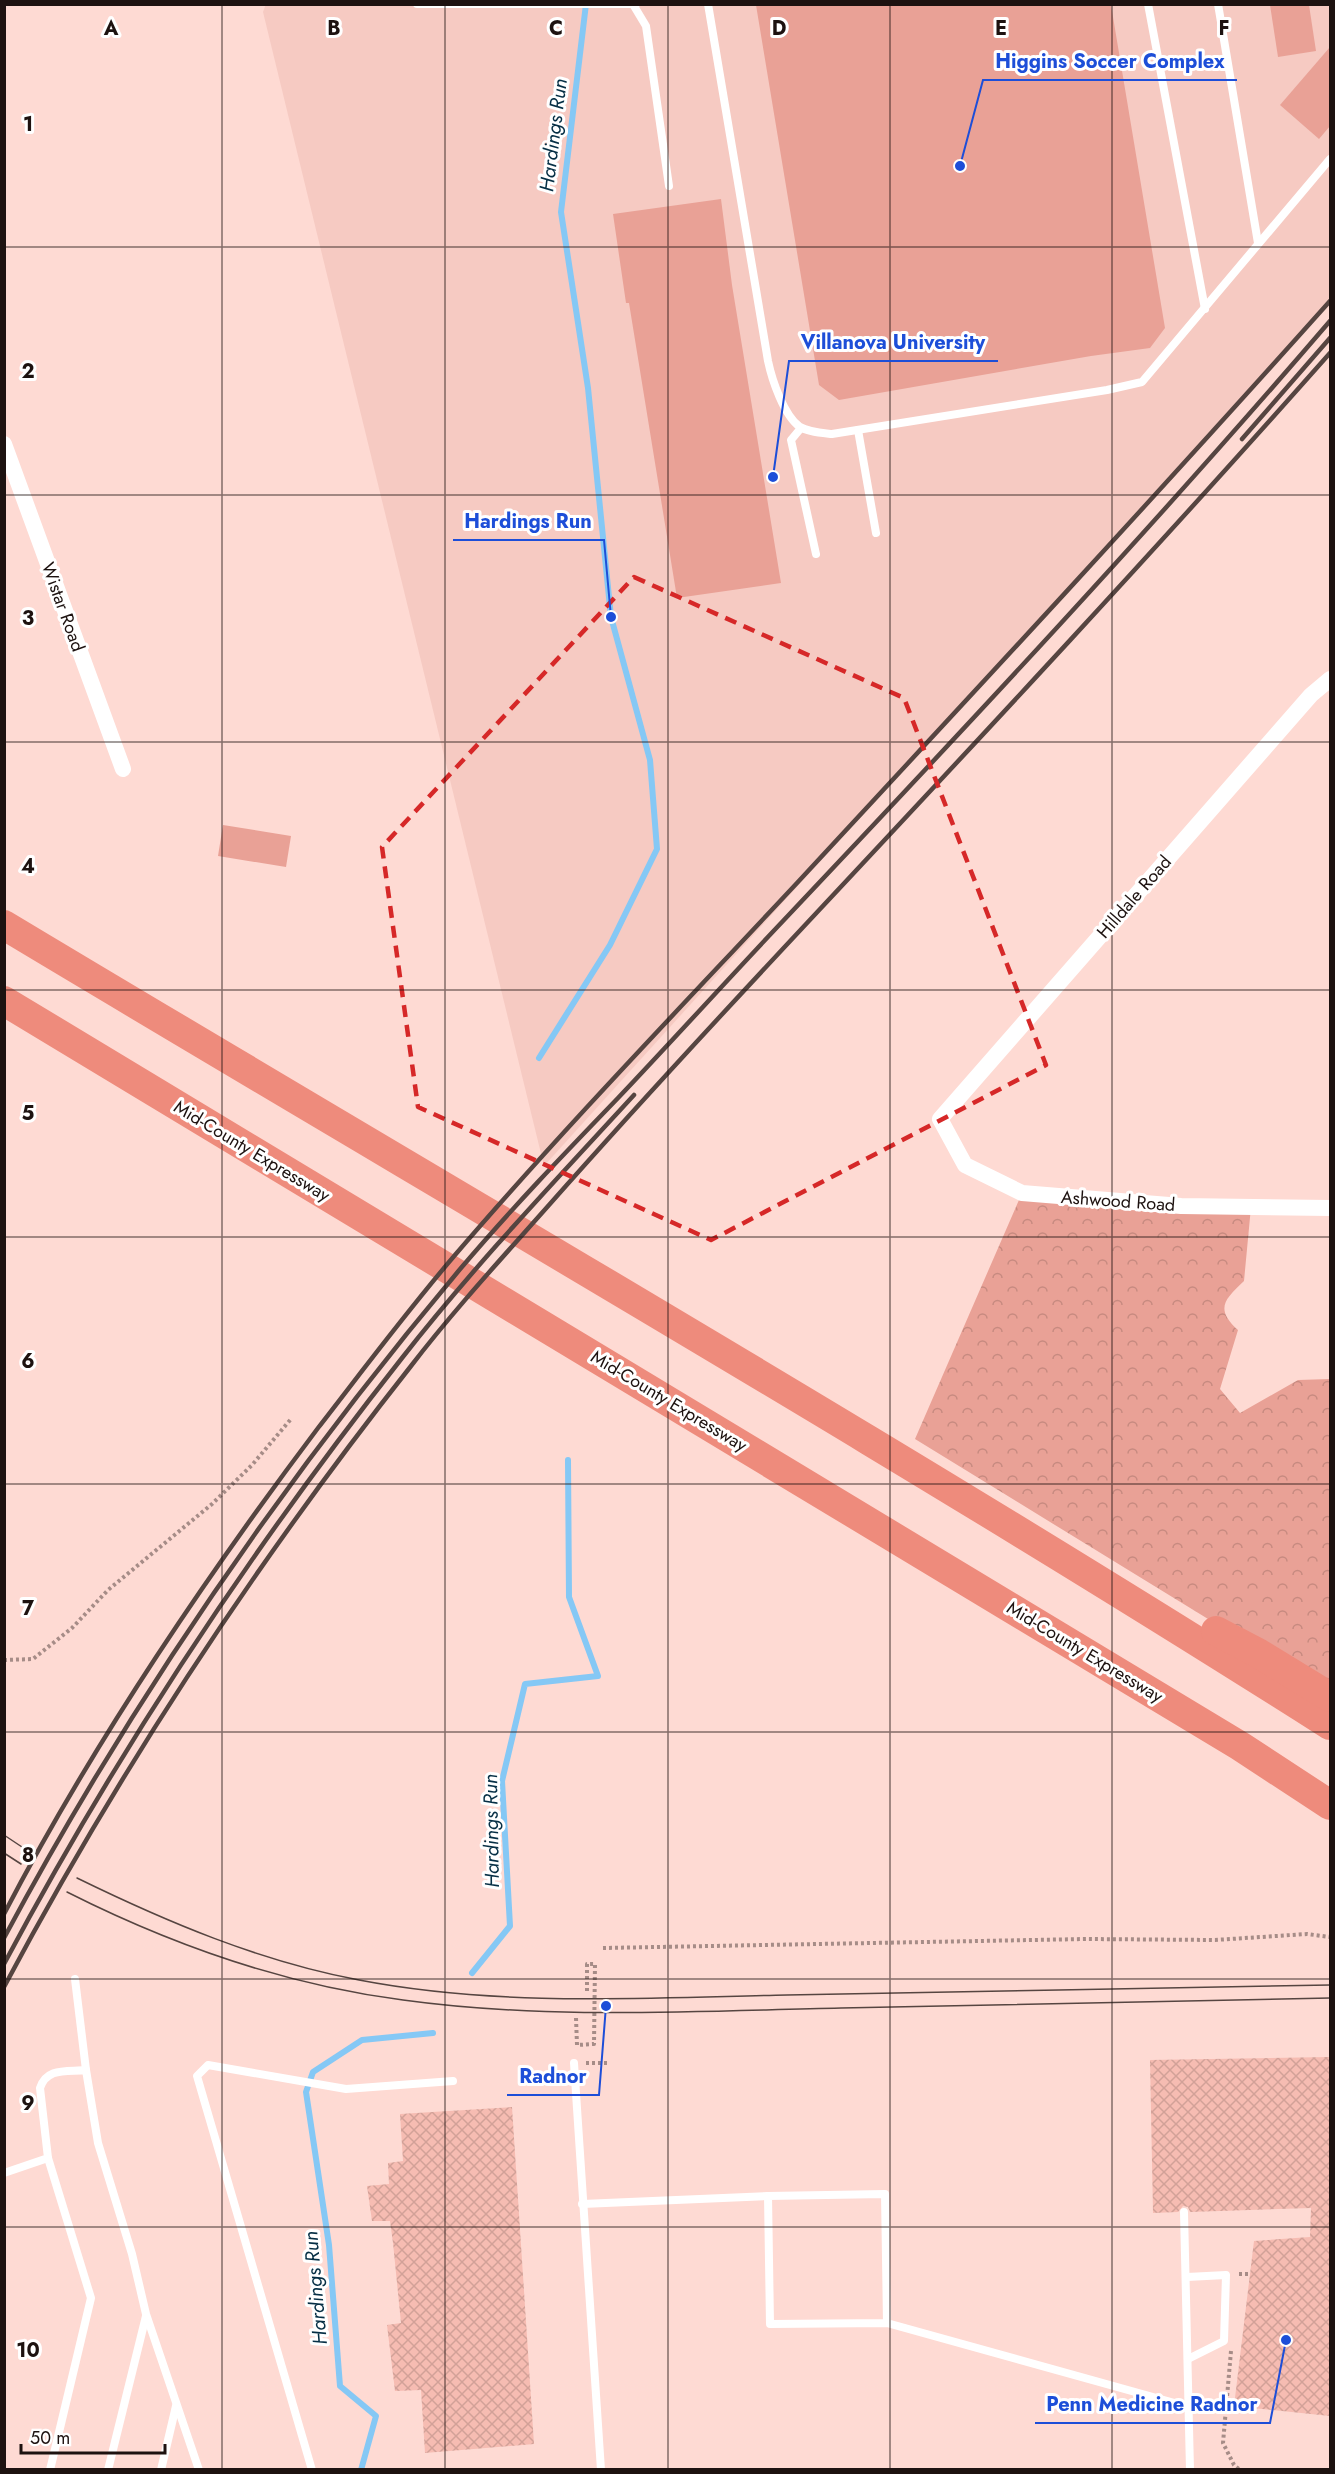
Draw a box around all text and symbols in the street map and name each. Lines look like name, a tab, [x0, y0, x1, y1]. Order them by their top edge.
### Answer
text: A	[103, 14, 119, 43]
text: B	[327, 14, 341, 43]
text: C	[549, 14, 563, 43]
text: D	[772, 14, 786, 43]
text: E	[995, 14, 1007, 43]
text: F	[1218, 14, 1230, 43]
callout: Higgins Soccer Complex	[983, 42, 1237, 80]
text: Higgins Soccer Complex	[995, 47, 1225, 76]
water label: Hardings Run	[532, 77, 575, 193]
text: 1	[23, 110, 33, 139]
callout: Villanova University	[789, 323, 998, 361]
text: Villanova University	[800, 328, 986, 357]
text: 2	[21, 357, 35, 386]
callout: Hardings Run	[453, 502, 604, 540]
text: Hardings Run	[464, 507, 592, 536]
street label: Wistar Road	[35, 559, 91, 655]
text: 3	[22, 604, 34, 633]
street label: Hilldale Road	[1091, 850, 1177, 944]
text: 4	[21, 852, 35, 881]
street label: Mid-County Expressway	[169, 1094, 335, 1208]
text: 5	[22, 1099, 35, 1128]
street label: Ashwood Road	[1060, 1184, 1176, 1218]
street label: Mid-County Expressway	[586, 1344, 752, 1458]
text: 6	[21, 1347, 35, 1376]
text: 7	[22, 1594, 35, 1623]
street label: Mid-County Expressway	[1002, 1595, 1168, 1709]
water label: Hardings Run	[476, 1774, 507, 1888]
text: 8	[22, 1841, 34, 1870]
callout: Radnor	[507, 2057, 599, 2095]
text: Radnor	[519, 2062, 588, 2091]
text: 9	[21, 2089, 35, 2118]
water label: Hardings Run	[296, 2230, 335, 2346]
text: 10	[16, 2336, 40, 2365]
callout: Penn Medicine Radnor	[1035, 2385, 1270, 2423]
text: Penn Medicine Radnor	[1046, 2390, 1258, 2419]
scale bar	[21, 2417, 165, 2455]
text: 50 m	[30, 2425, 70, 2451]

